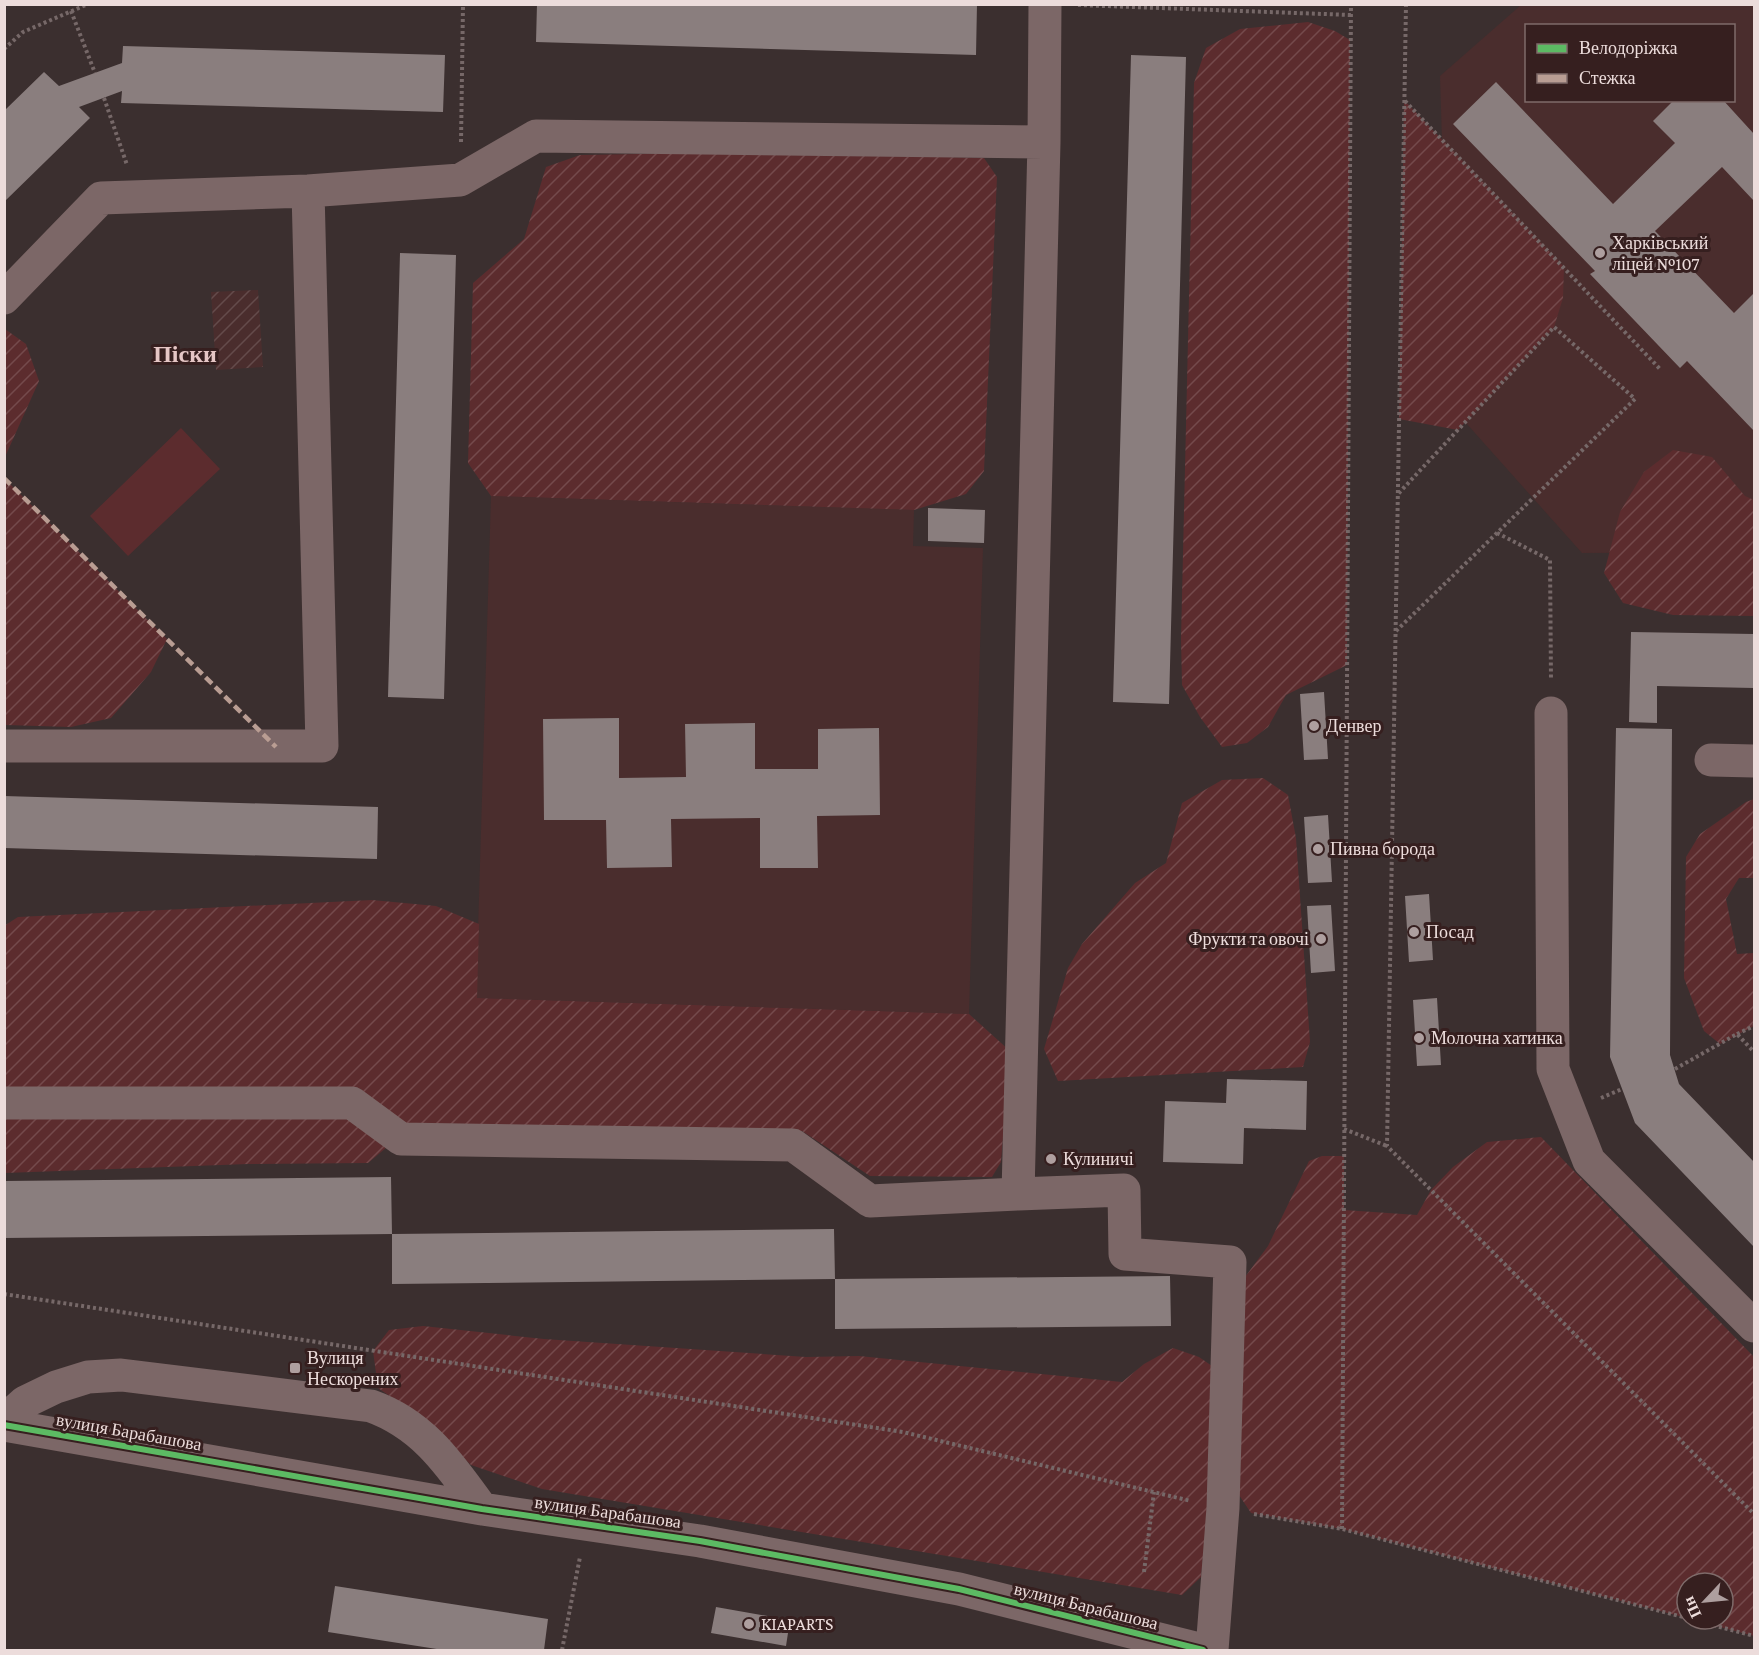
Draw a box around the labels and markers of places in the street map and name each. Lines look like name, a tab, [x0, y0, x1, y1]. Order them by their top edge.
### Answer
place label: Харківський ліцей №107	[1612, 233, 1709, 274]
marker: Харківський ліцей №107	[1593, 246, 1607, 260]
place label: Денвер	[1326, 716, 1382, 736]
marker: Денвер	[1307, 719, 1321, 733]
place label: Пивна борода	[1330, 839, 1435, 859]
marker: Пивна борода	[1311, 842, 1325, 856]
place label: Посад	[1426, 922, 1474, 942]
marker: Посад	[1407, 925, 1421, 939]
place label: Фрукти та овочі	[1188, 929, 1309, 949]
marker: Фрукти та овочі	[1314, 932, 1328, 946]
place label: Молочна хатинка	[1431, 1028, 1563, 1048]
marker: Молочна хатинка	[1412, 1031, 1426, 1045]
place label: Кулиничі	[1063, 1149, 1134, 1169]
marker: Кулиничі	[1044, 1152, 1058, 1166]
place label: Вулиця Нескорених	[307, 1348, 399, 1389]
marker: Вулиця Нескорених	[288, 1361, 302, 1375]
place label: KIAPARTS	[761, 1614, 833, 1634]
marker: KIAPARTS	[742, 1617, 756, 1631]

